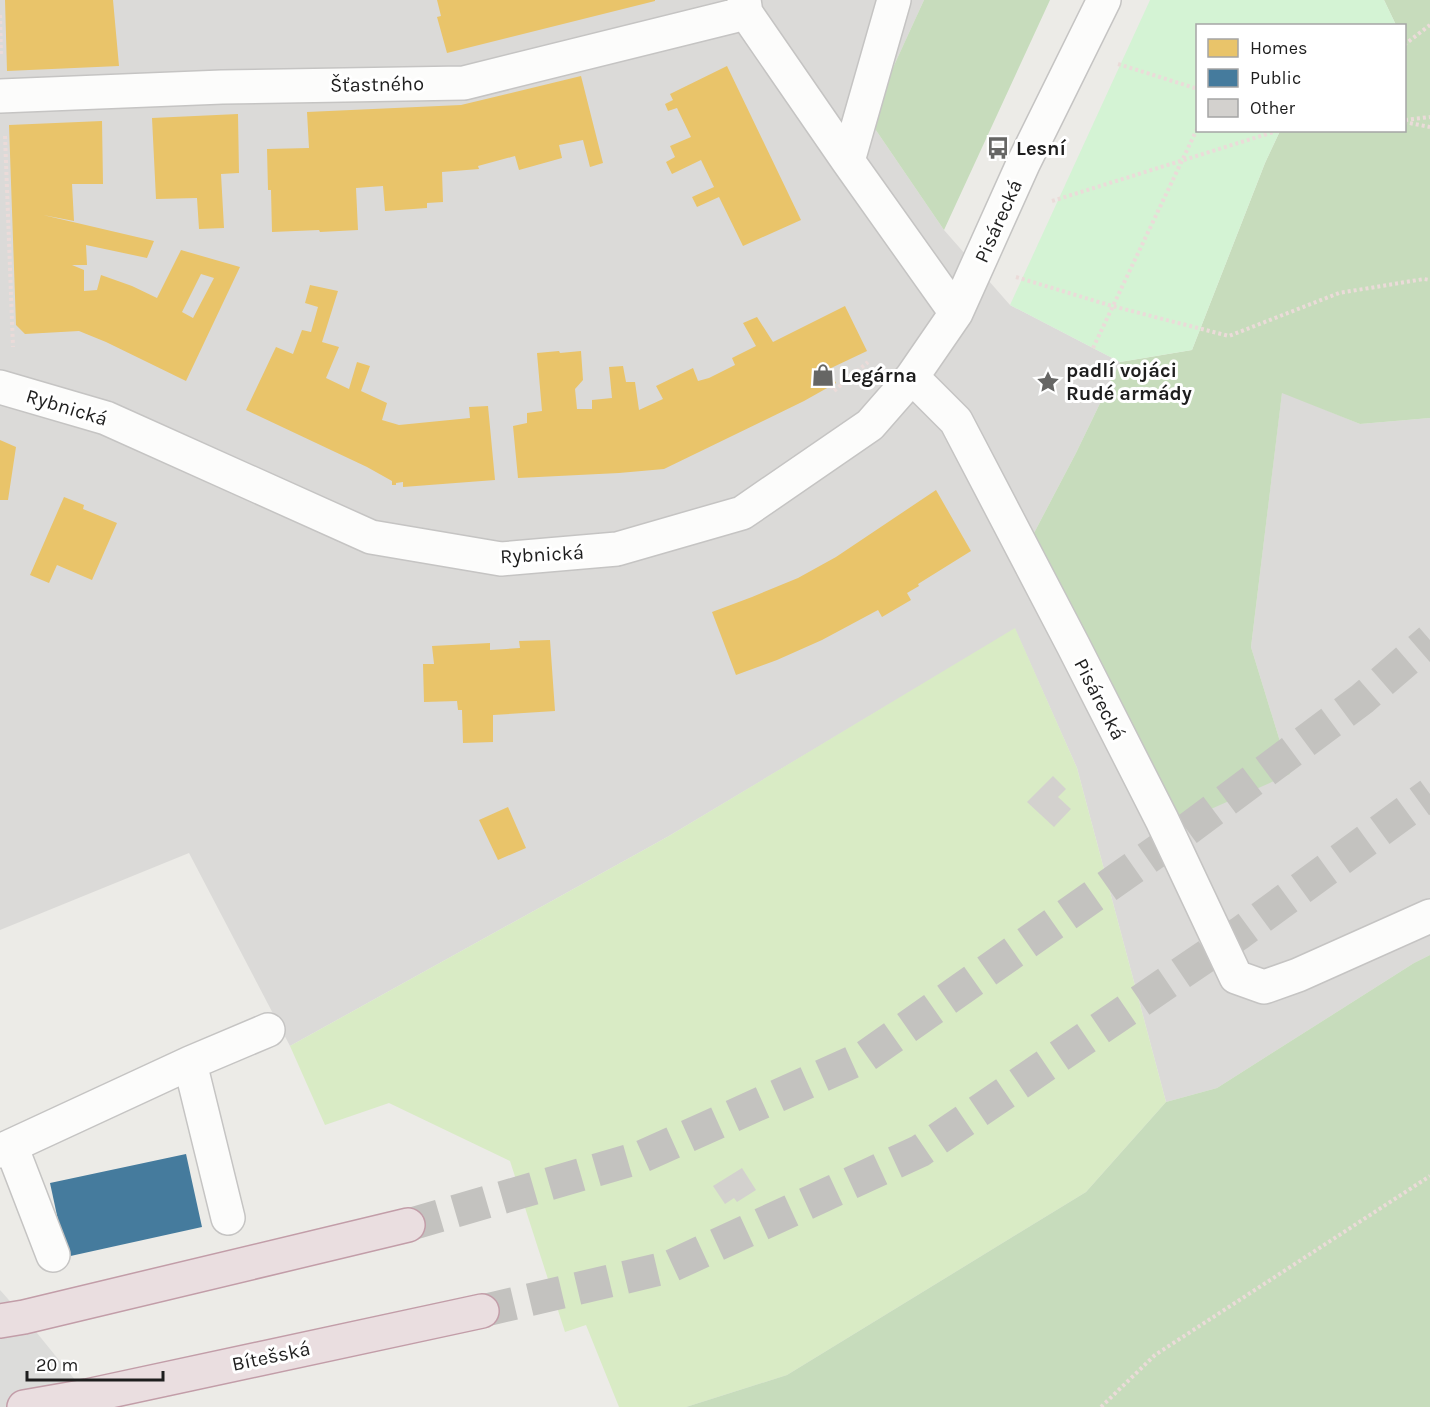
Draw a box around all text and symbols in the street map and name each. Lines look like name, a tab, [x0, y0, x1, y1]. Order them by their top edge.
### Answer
legend	[1196, 24, 1406, 132]
text: Homes	[1250, 37, 1307, 59]
text: Public	[1250, 67, 1301, 89]
street label: Šťastného	[330, 71, 424, 97]
text: Other	[1250, 97, 1295, 119]
bus stop icon: Lesní	[985, 135, 1011, 161]
place label: Lesní	[1016, 137, 1066, 160]
street label: Pisárecká	[970, 176, 1027, 266]
place label: padlí vojáci Rudé armády	[1066, 359, 1192, 405]
shop icon: Legárna	[810, 362, 836, 388]
place label: Legárna	[841, 364, 917, 387]
place icon: padlí vojáci Rudé armády	[1035, 369, 1061, 395]
street label: Rybnická	[23, 384, 110, 431]
street label: Rybnická	[499, 541, 585, 568]
street label: Pisárecká	[1069, 655, 1130, 744]
street label: Bítešská	[230, 1337, 312, 1376]
scale bar	[27, 1344, 164, 1382]
text: 20 m	[36, 1354, 78, 1376]

